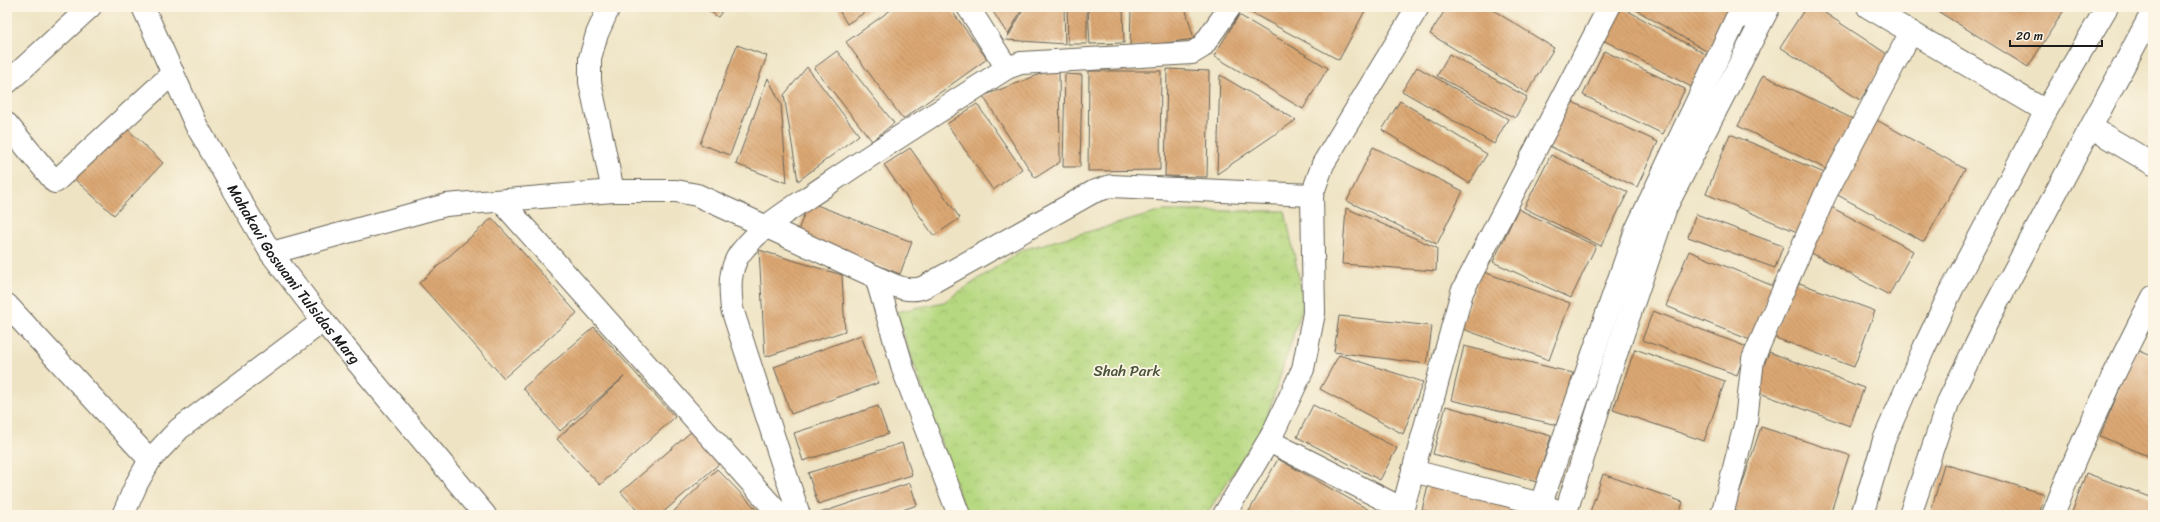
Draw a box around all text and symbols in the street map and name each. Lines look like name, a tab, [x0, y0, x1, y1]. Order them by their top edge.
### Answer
scale bar	[2010, 22, 2102, 48]
text: 20 m	[2016, 25, 2043, 47]
street label: Mahakavi Goswami Tulsidas Marg	[220, 179, 367, 370]
park label: Shah Park	[1093, 358, 1162, 384]

